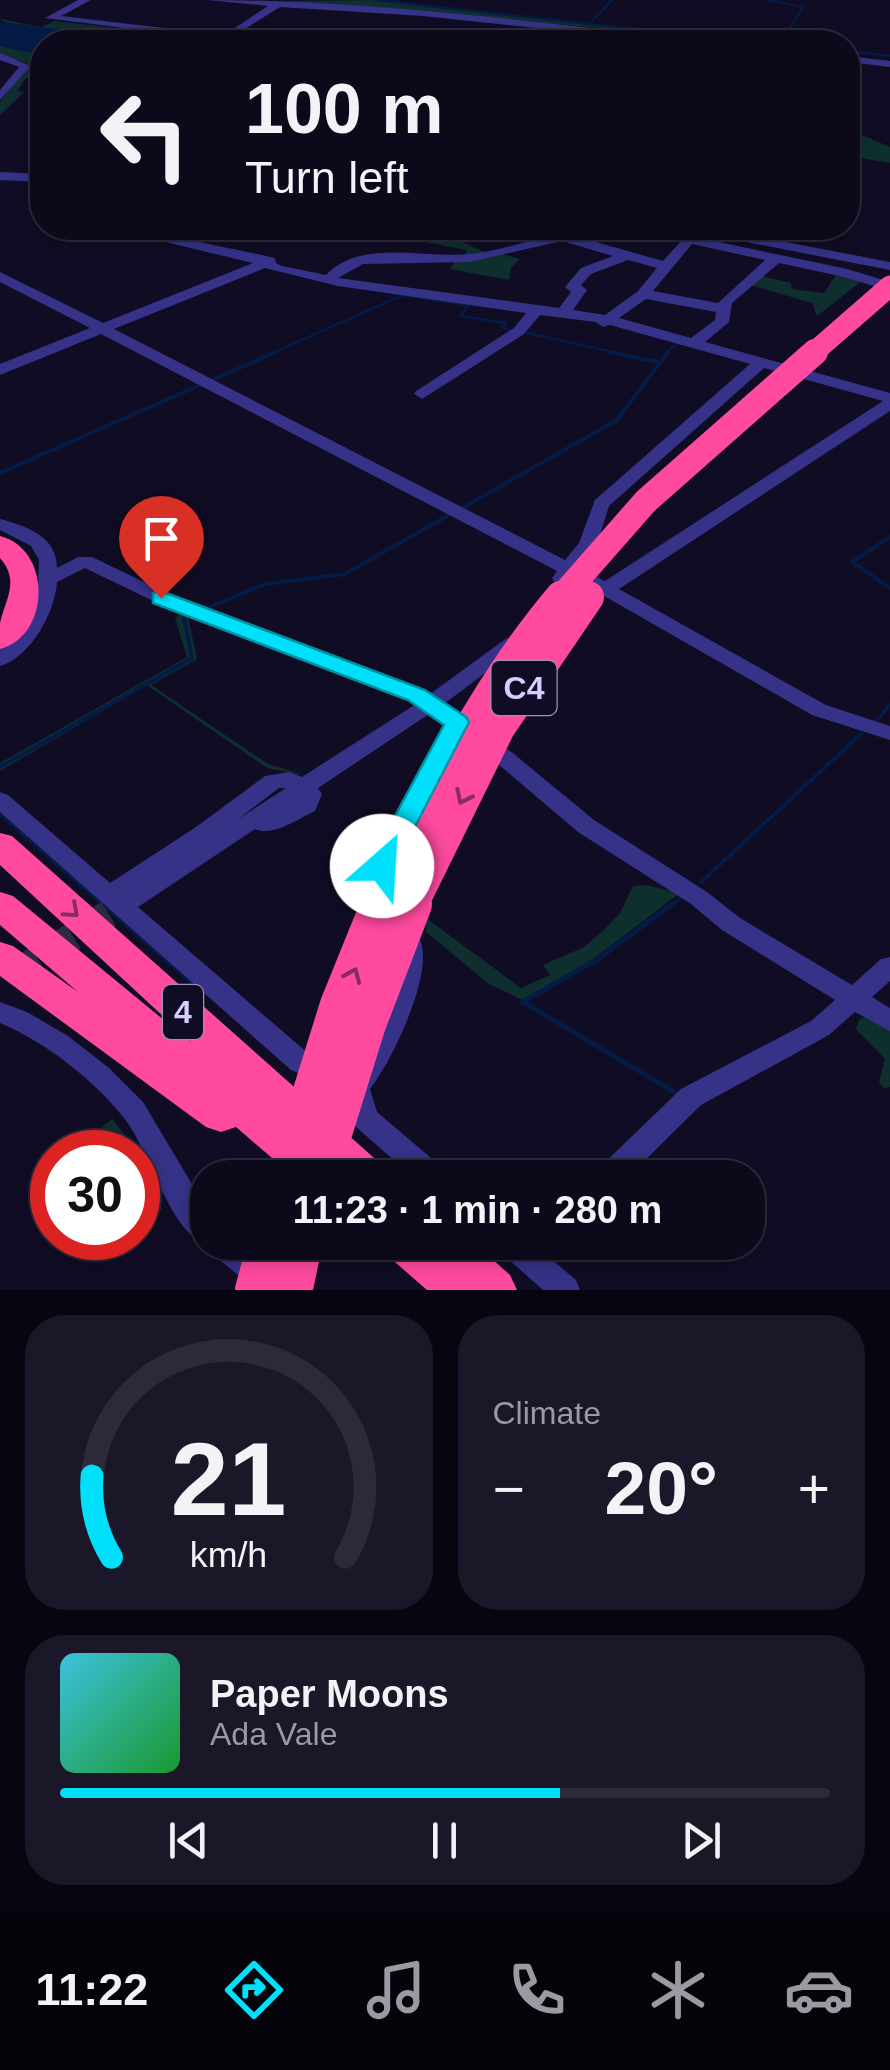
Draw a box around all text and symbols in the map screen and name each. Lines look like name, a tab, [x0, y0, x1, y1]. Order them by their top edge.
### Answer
icon: left	[80, 70, 210, 200]
text: 100 m	[245, 70, 443, 148]
text: Turn left	[245, 152, 408, 203]
pin	[119, 496, 204, 599]
icon: arrive	[134, 511, 189, 566]
road number: C4	[492, 661, 556, 715]
one-way arrow	[455, 787, 475, 805]
position arrow	[330, 814, 434, 918]
one-way arrow	[60, 899, 79, 917]
one-way arrow	[342, 967, 362, 985]
road number: 4	[163, 985, 203, 1039]
speed limit sign: 30	[30, 1130, 160, 1260]
text: 11:23 · 1 min · 280 m	[293, 1189, 662, 1231]
text: Climate	[493, 1395, 601, 1431]
text: 21	[171, 1421, 287, 1537]
text: 20°	[605, 1446, 718, 1530]
text: −	[493, 1458, 525, 1520]
text: +	[798, 1458, 830, 1520]
text: km/h	[190, 1535, 267, 1575]
text: Paper Moons	[210, 1673, 449, 1715]
text: Ada Vale	[210, 1716, 338, 1752]
icon: previous	[161, 1813, 216, 1868]
icon: pause	[417, 1813, 472, 1868]
icon: next	[674, 1813, 729, 1868]
icon: directions	[219, 1955, 289, 2025]
icon: music	[361, 1955, 431, 2025]
icon: phone	[502, 1955, 572, 2025]
icon: climate	[643, 1955, 713, 2025]
icon: car	[784, 1955, 854, 2025]
text: 11:22	[36, 1964, 148, 2015]

